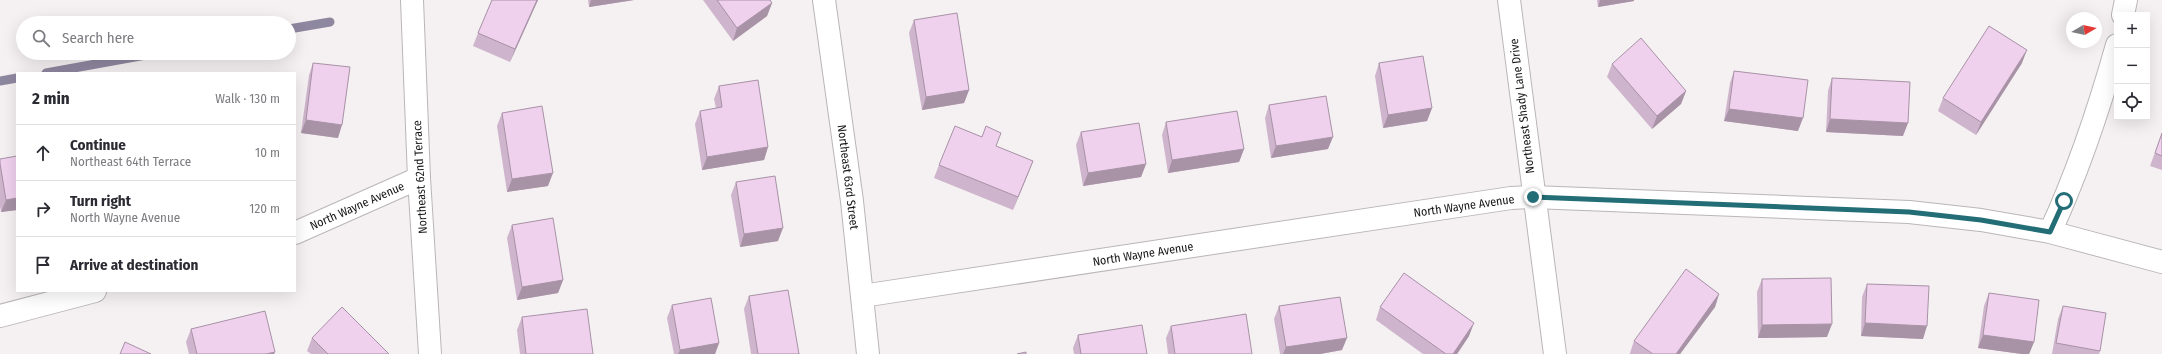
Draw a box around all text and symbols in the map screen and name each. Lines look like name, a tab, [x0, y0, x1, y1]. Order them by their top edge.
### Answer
north arrow	[2066, 12, 2102, 48]
map controls	[2114, 12, 2150, 120]
button: +	[2114, 12, 2150, 48]
search box	[16, 16, 296, 60]
icon: search	[30, 27, 52, 49]
text: Search here	[62, 29, 134, 47]
street label: Northeast Shady Lane Drive	[1507, 38, 1537, 174]
button: −	[2114, 48, 2150, 84]
button: locate	[2114, 84, 2150, 120]
text: 2 min	[32, 88, 70, 109]
text: Walk · 130 m	[215, 91, 280, 106]
street label: Northeast 62nd Terrace	[410, 120, 430, 234]
street label: Northeast 63rd Street	[835, 124, 861, 230]
text: Continue	[70, 136, 126, 154]
icon: ahead	[32, 142, 54, 164]
text: 10 m	[255, 145, 280, 160]
text: Northeast 64th Terrace	[70, 154, 191, 169]
street label: North Wayne Avenue	[308, 179, 406, 233]
route end	[1524, 188, 1542, 206]
text: Turn right	[70, 192, 131, 210]
street label: North Wayne Avenue	[1413, 192, 1515, 220]
route start	[2055, 192, 2073, 210]
icon: right	[32, 198, 54, 220]
text: 120 m	[249, 201, 280, 216]
text: North Wayne Avenue	[70, 210, 180, 225]
street label: North Wayne Avenue	[1092, 239, 1194, 269]
icon: arrive	[32, 254, 54, 276]
text: Arrive at destination	[70, 256, 198, 274]

